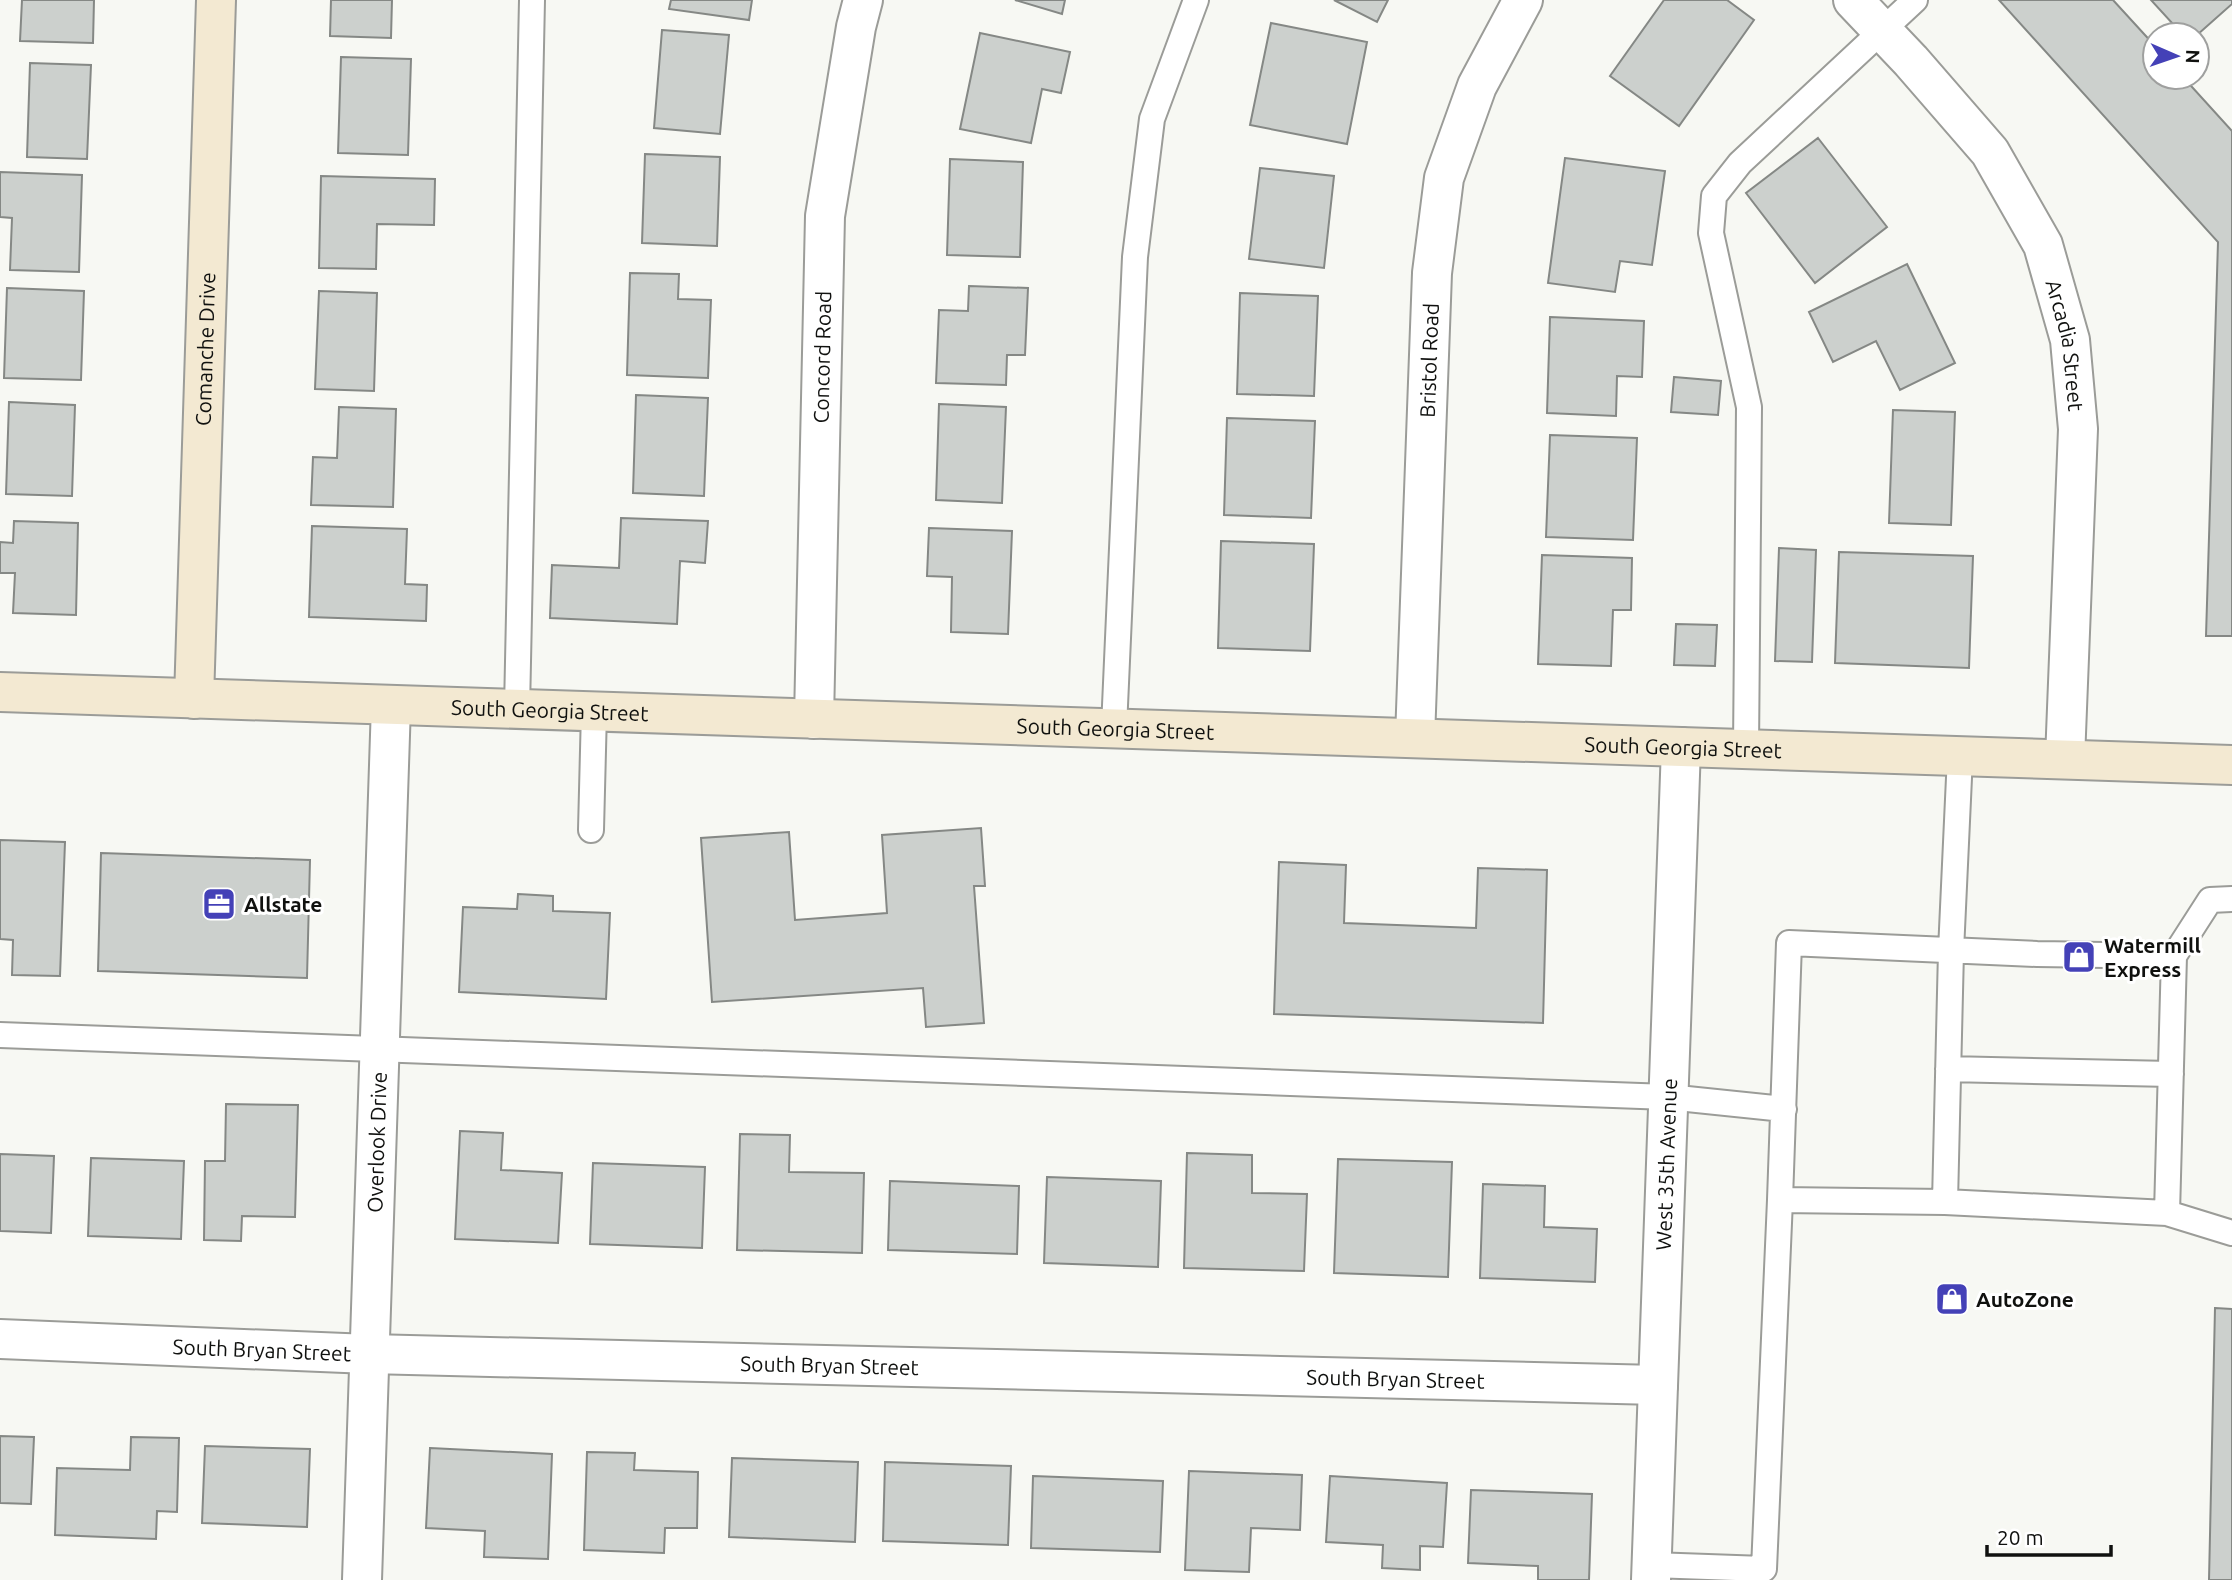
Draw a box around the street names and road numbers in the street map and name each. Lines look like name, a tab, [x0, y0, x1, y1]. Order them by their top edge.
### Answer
street label: Comanche Drive	[191, 272, 219, 426]
street label: Arcadia Street	[2041, 277, 2088, 412]
street label: Concord Road	[808, 291, 835, 424]
street label: Bristol Road	[1415, 302, 1443, 418]
street label: South Georgia Street	[451, 695, 649, 725]
street label: South Georgia Street	[1016, 713, 1215, 744]
street label: South Georgia Street	[1584, 732, 1782, 762]
street label: Overlook Drive	[362, 1071, 391, 1213]
street label: West 35th Avenue	[1651, 1078, 1681, 1251]
street label: South Bryan Street	[172, 1334, 351, 1365]
street label: South Bryan Street	[740, 1351, 919, 1379]
street label: South Bryan Street	[1306, 1365, 1485, 1393]

